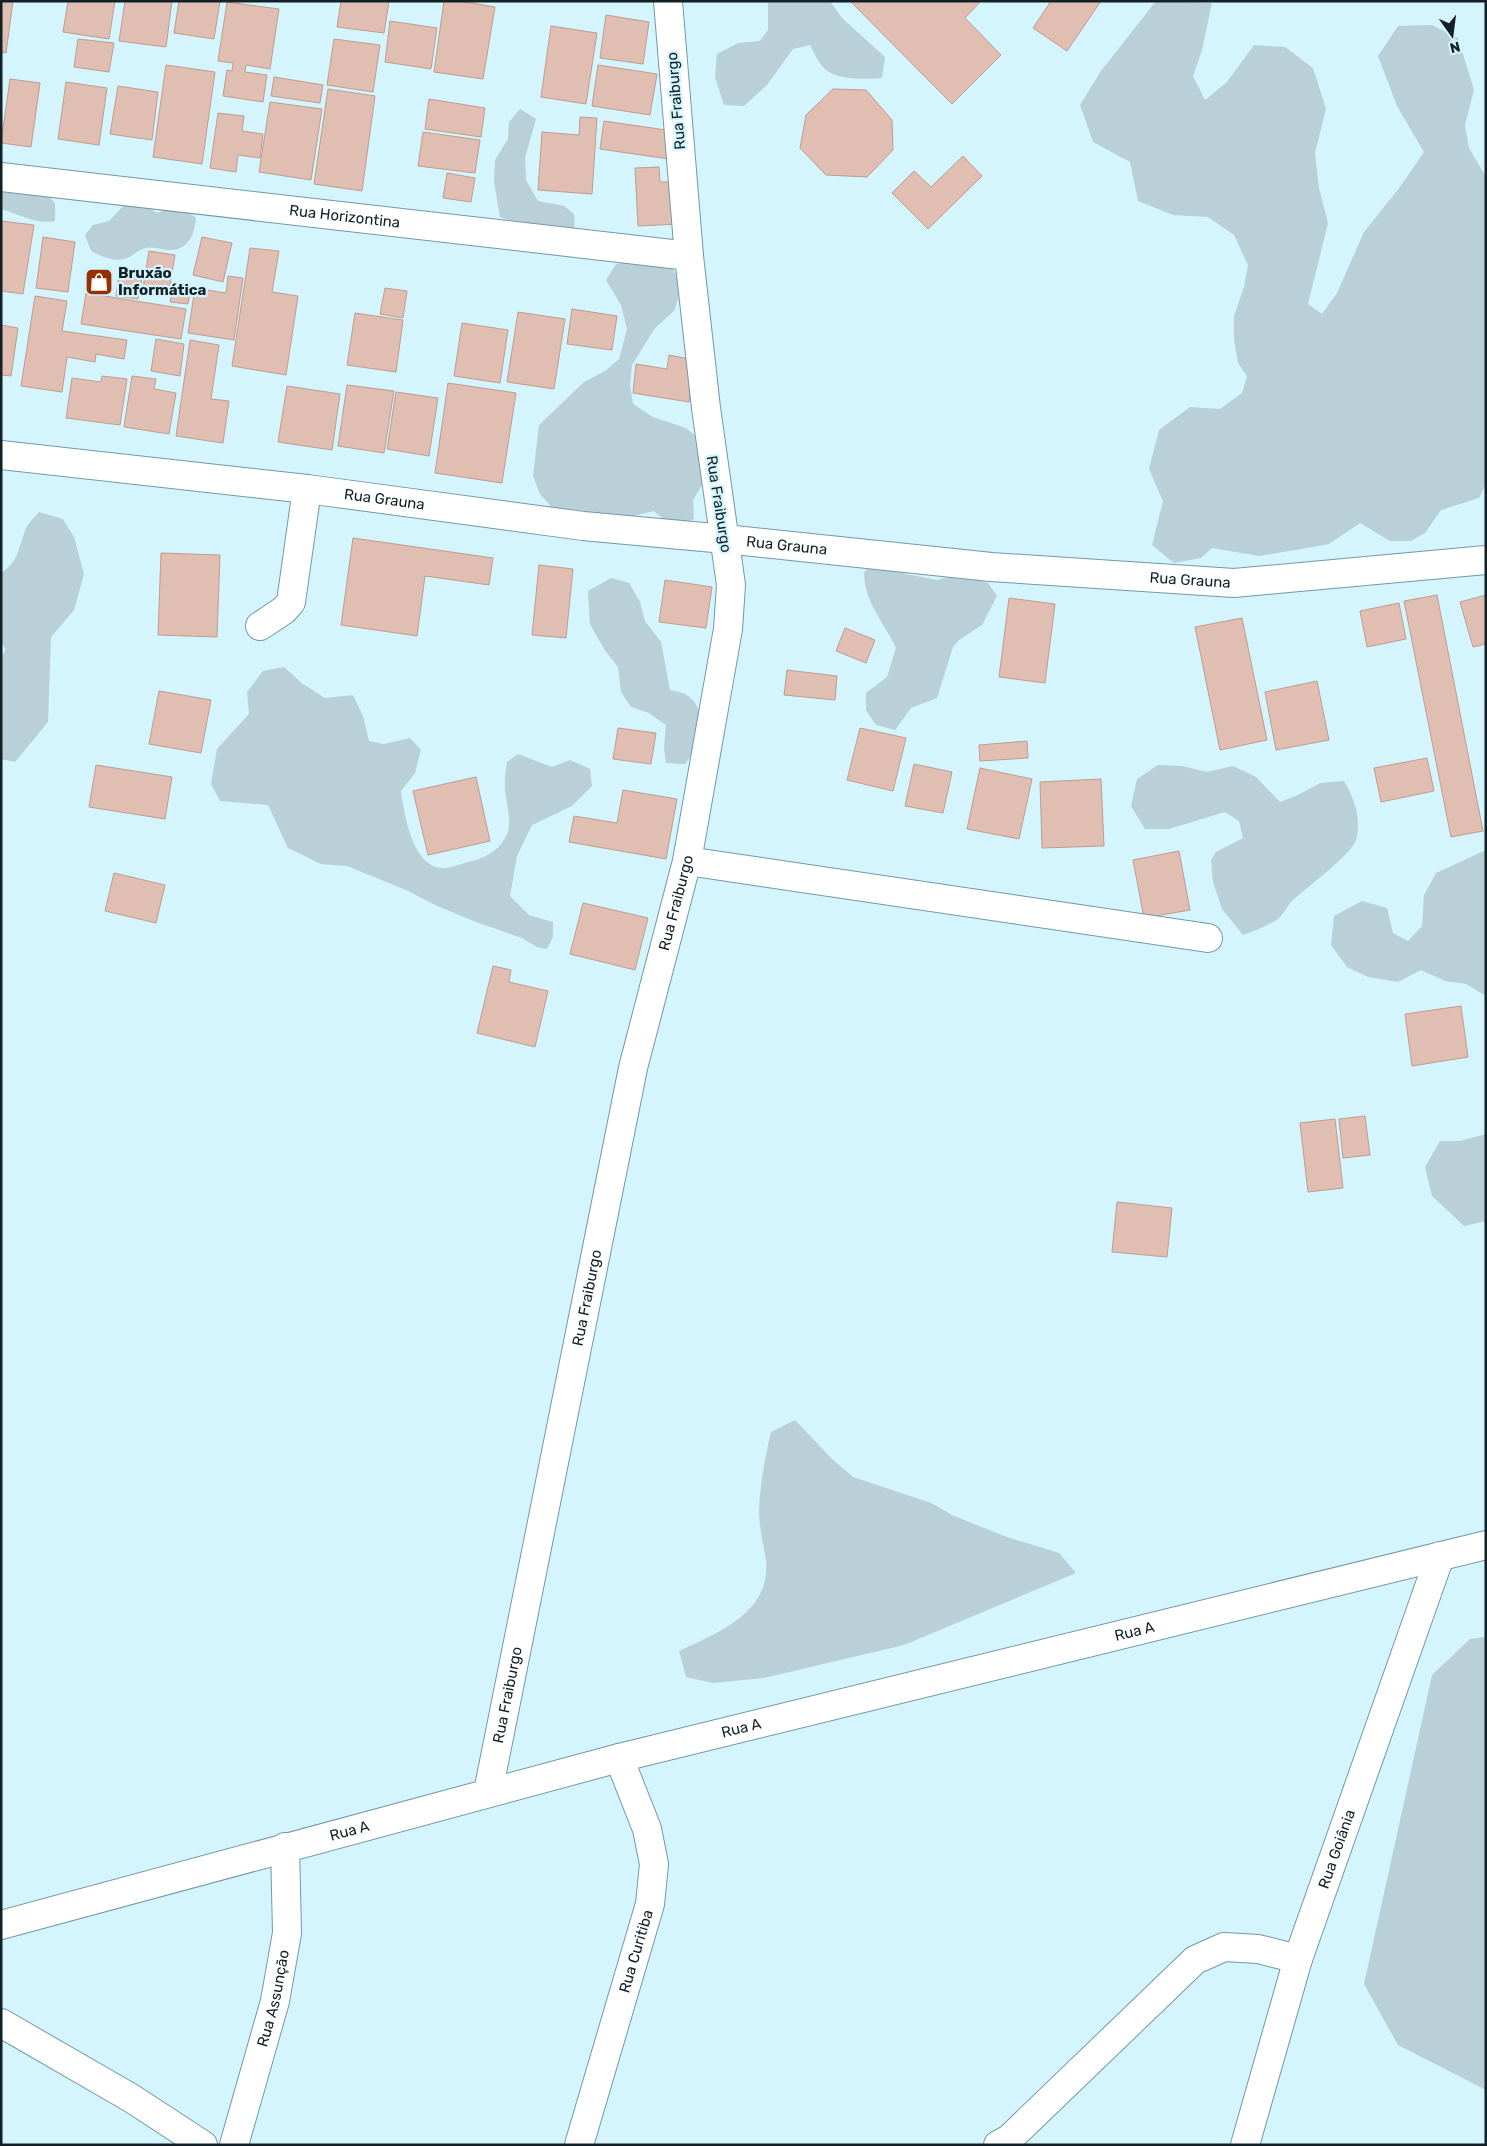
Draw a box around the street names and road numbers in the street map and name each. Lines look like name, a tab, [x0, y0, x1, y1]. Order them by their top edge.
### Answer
street label: Rua Fraiburgo	[663, 51, 689, 151]
street label: Rua Horizontina	[288, 201, 401, 232]
street label: Rua Fraiburgo	[702, 454, 736, 554]
street label: Rua Grauna	[343, 485, 426, 514]
street label: Rua Grauna	[745, 532, 828, 559]
street label: Rua Grauna	[1149, 568, 1231, 592]
street label: Rua Fraiburgo	[655, 854, 697, 953]
street label: Rua Fraiburgo	[569, 1248, 605, 1348]
street label: Rua A	[1113, 1618, 1156, 1645]
street label: Rua Fraiburgo	[489, 1645, 526, 1745]
street label: Rua A	[719, 1714, 763, 1742]
street label: Rua Goiânia	[1315, 1807, 1359, 1891]
street label: Rua A	[328, 1817, 371, 1845]
street label: Rua Curitiba	[615, 1907, 657, 1995]
street label: Rua Assunção	[253, 1948, 293, 2049]

